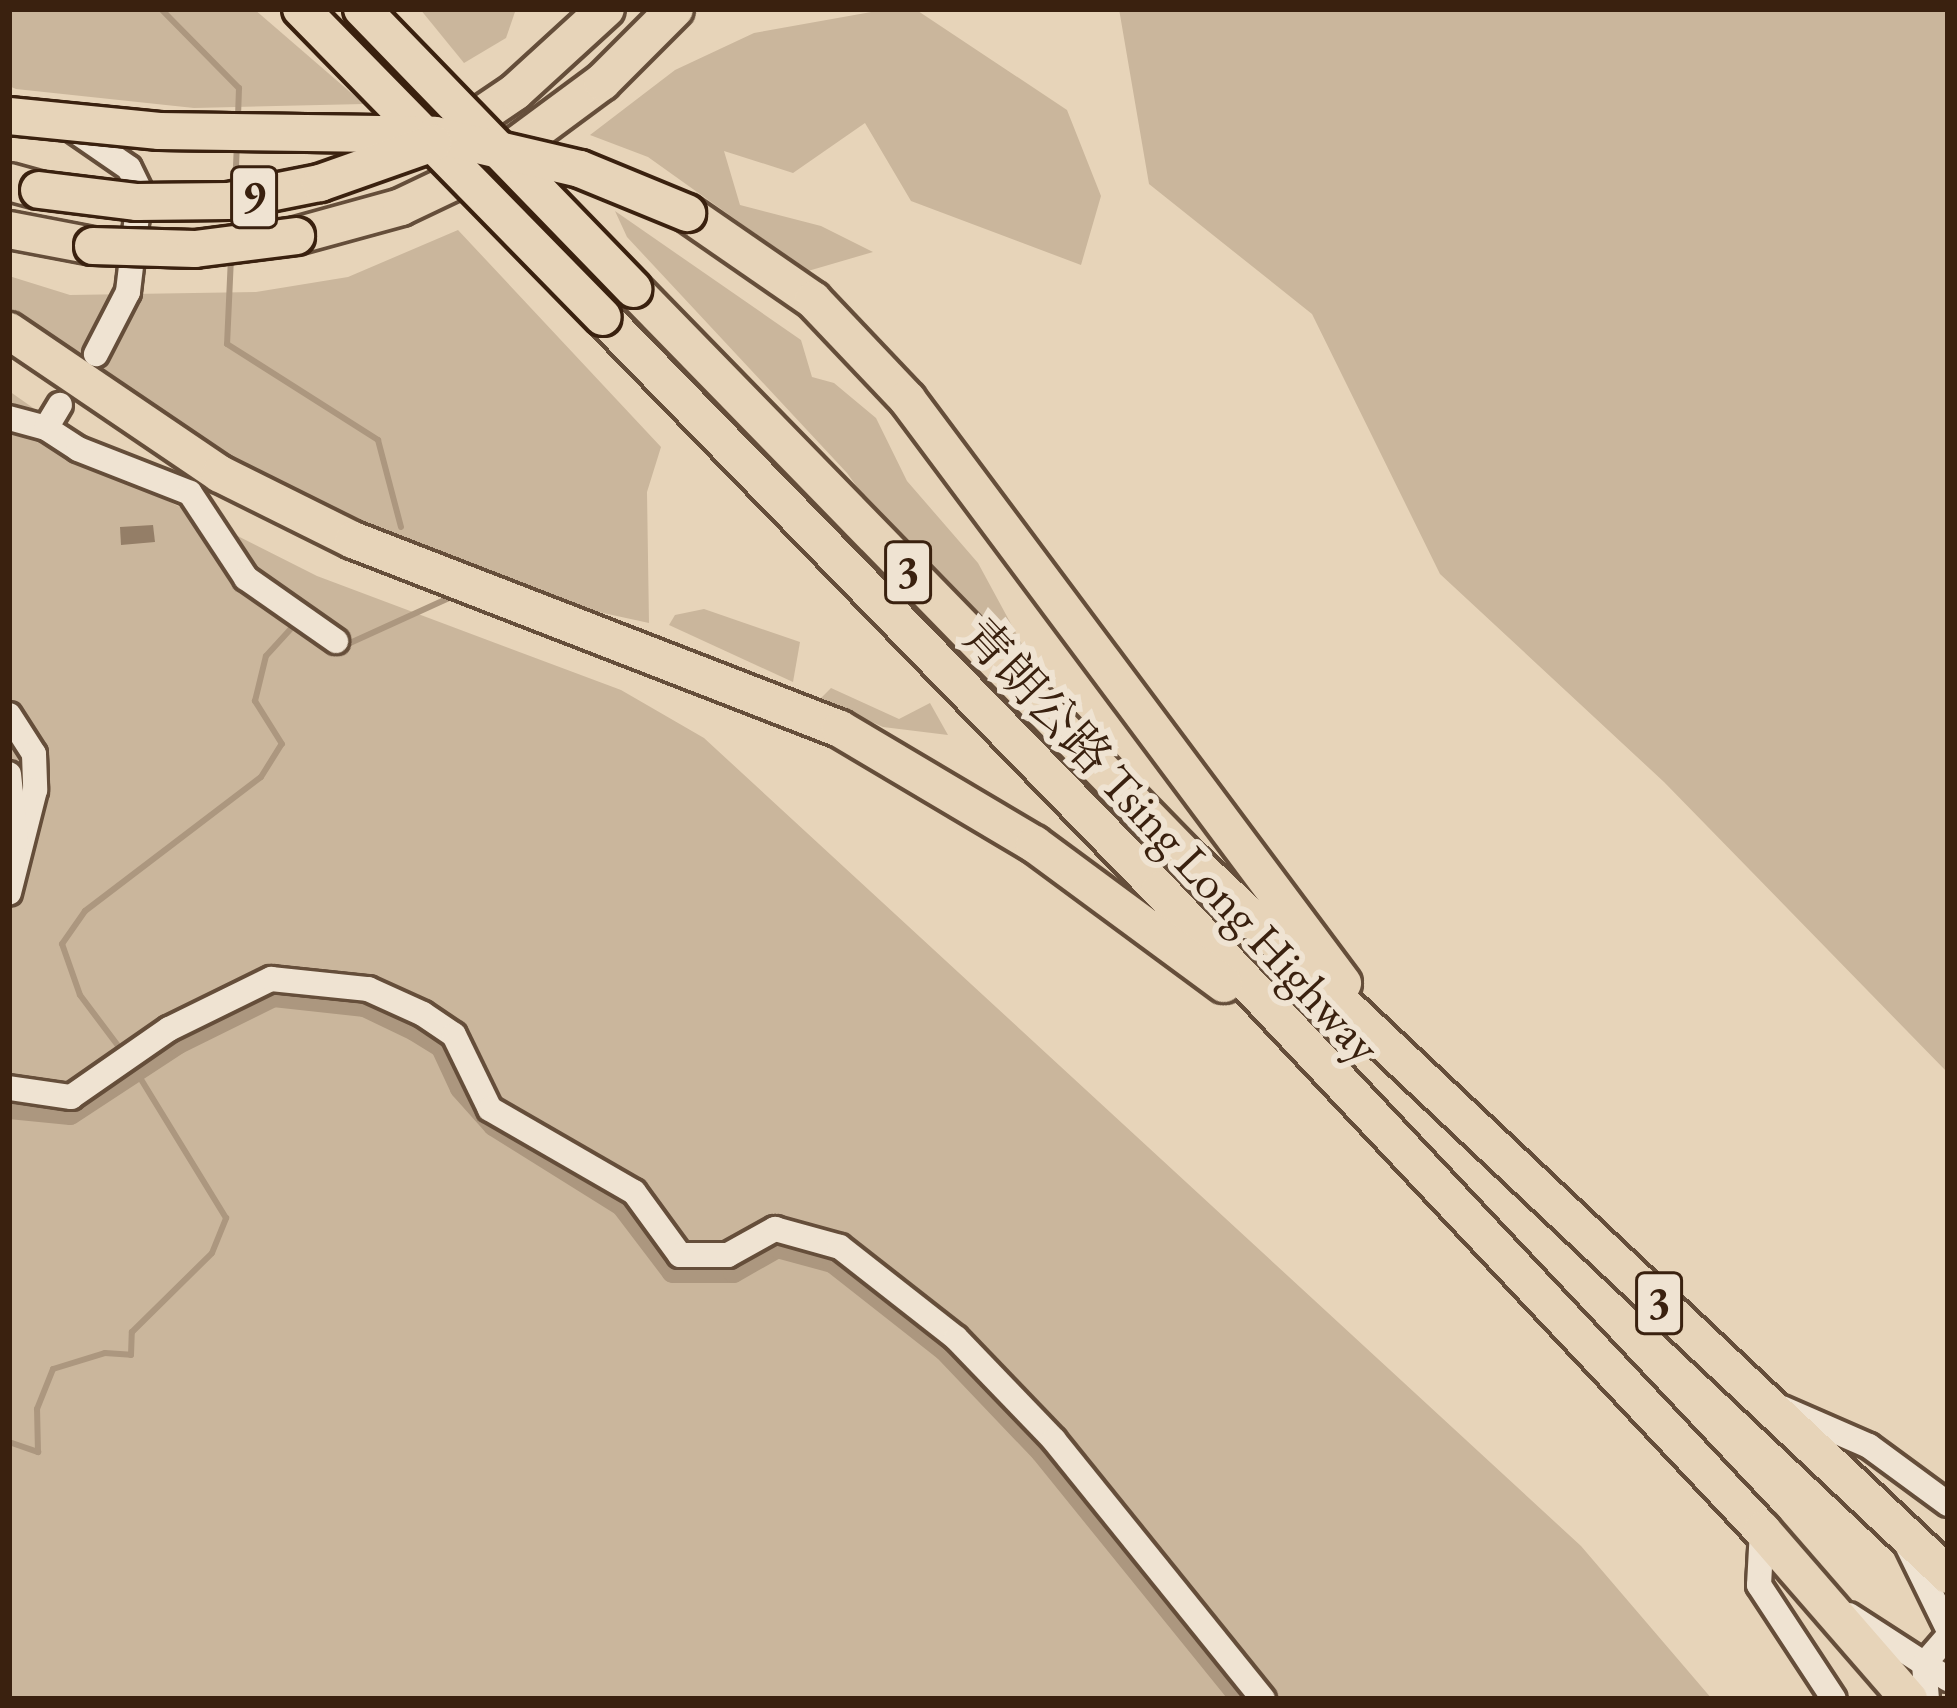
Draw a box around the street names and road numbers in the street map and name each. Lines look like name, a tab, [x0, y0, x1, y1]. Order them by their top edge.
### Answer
road number: 9	[230, 158, 278, 236]
road number: 3	[884, 533, 932, 611]
street label: 青朗公路 Tsing Long Highway	[951, 606, 1393, 1074]
road number: 3	[1635, 1264, 1683, 1342]

